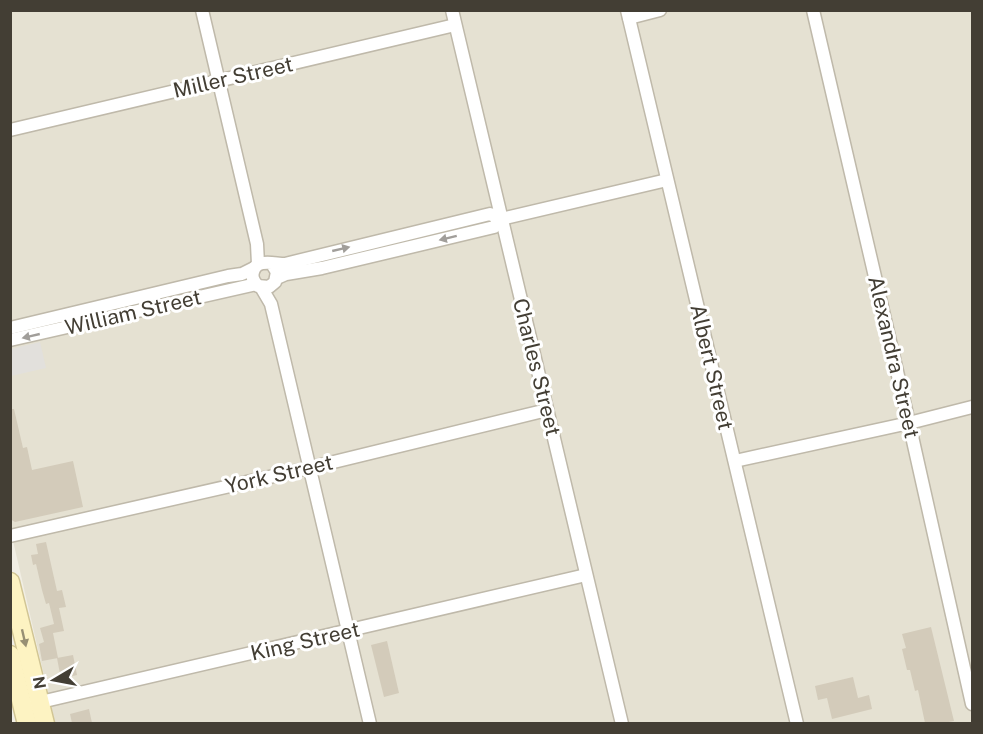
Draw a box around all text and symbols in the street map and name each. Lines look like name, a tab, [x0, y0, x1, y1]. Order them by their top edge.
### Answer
street label: Miller Street	[171, 51, 295, 103]
one-way arrow	[438, 234, 457, 244]
one-way arrow	[332, 243, 350, 253]
street label: Alexandra Street	[863, 273, 925, 441]
street label: William Street	[62, 284, 204, 340]
street label: Charles Street	[508, 296, 566, 438]
street label: Albert Street	[685, 302, 739, 432]
one-way arrow	[22, 331, 40, 341]
street label: York Street	[223, 449, 335, 499]
street label: King Street	[248, 616, 362, 666]
one-way arrow	[20, 629, 30, 648]
north arrow	[24, 650, 84, 710]
text: N	[29, 675, 50, 690]

